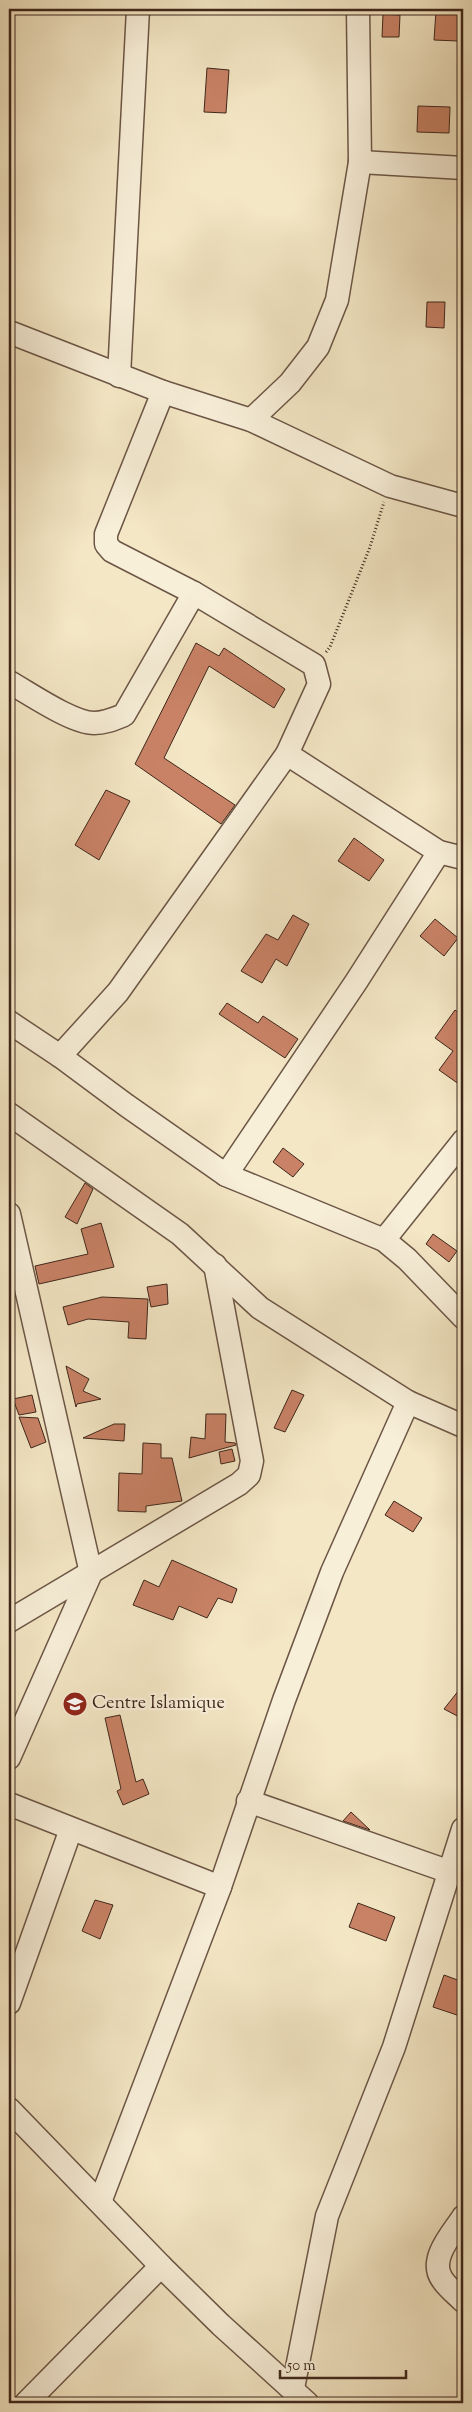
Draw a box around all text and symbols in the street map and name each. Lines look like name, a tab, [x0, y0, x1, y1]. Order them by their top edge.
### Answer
school or university icon: Centre Islamique	[62, 1691, 88, 1717]
place label: Centre Islamique	[92, 1691, 225, 1717]
scale bar	[280, 2347, 406, 2379]
text: 50 m	[286, 2356, 316, 2377]

